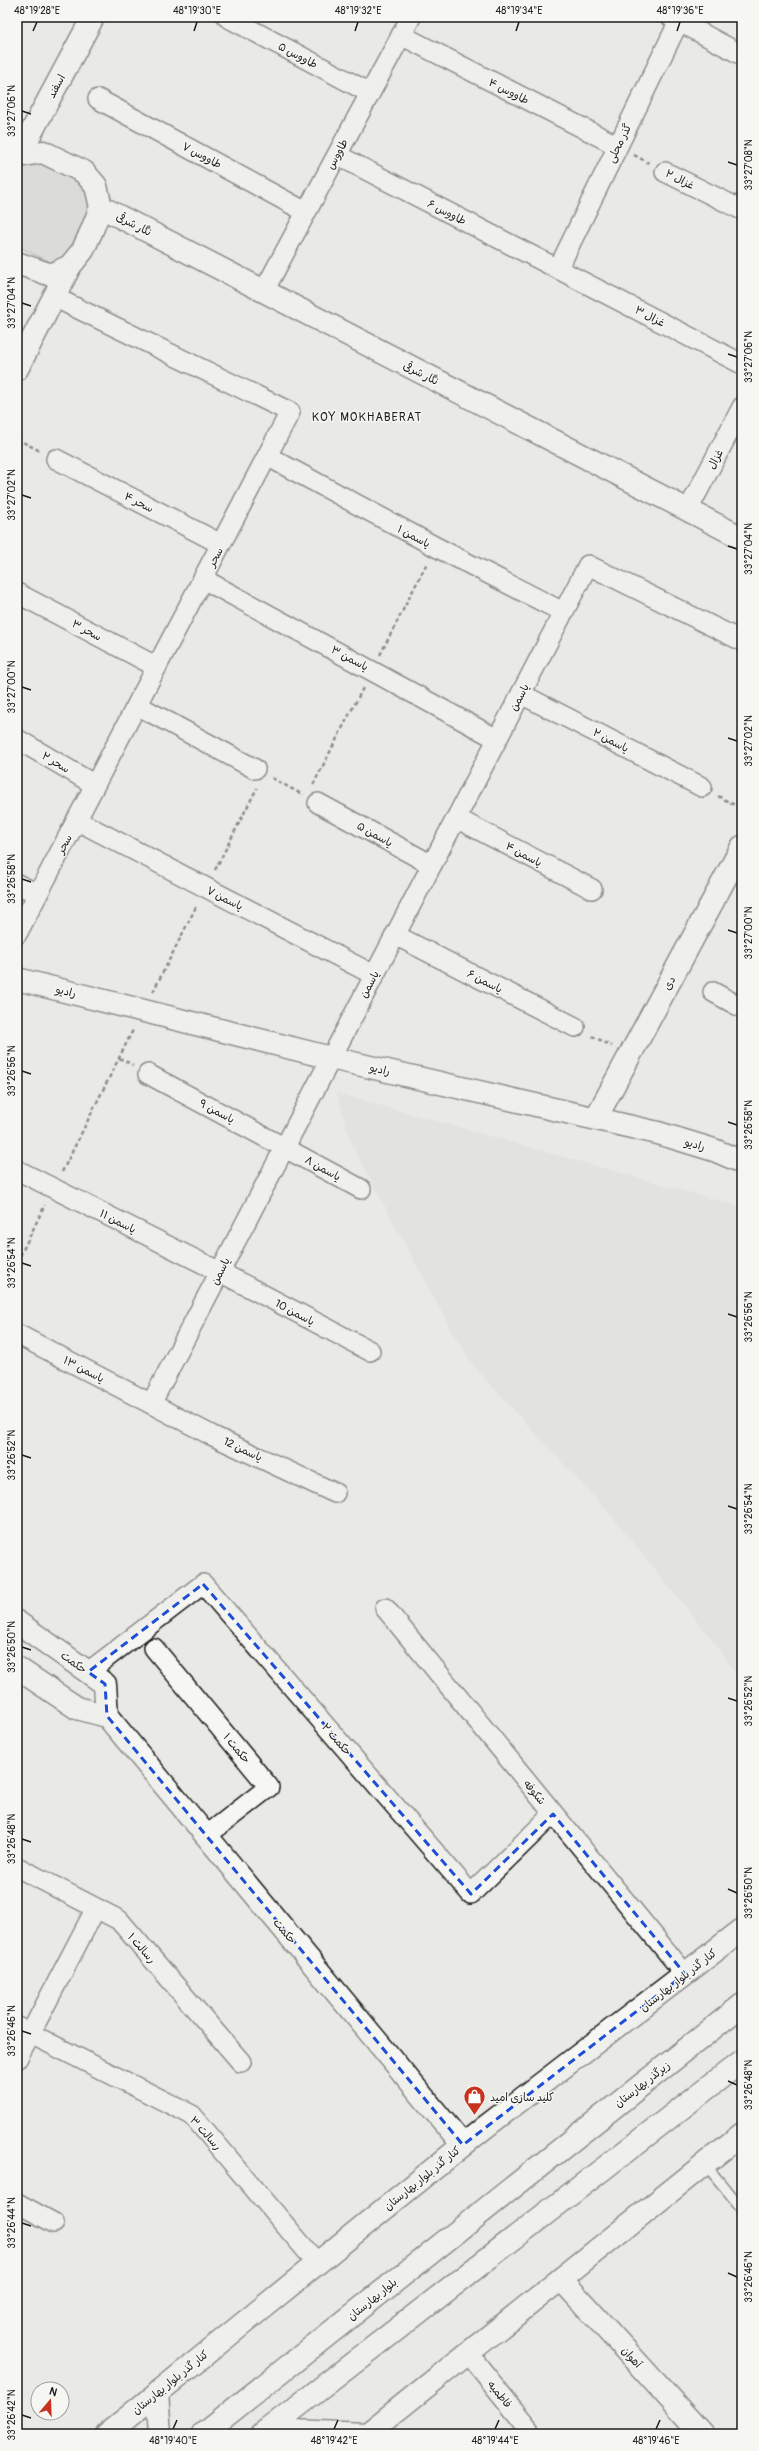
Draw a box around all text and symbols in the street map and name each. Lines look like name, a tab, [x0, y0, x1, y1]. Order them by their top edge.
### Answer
text: 48°19'28"E	[14, 5, 60, 17]
text: 48°19'30"E	[173, 5, 221, 17]
text: 48°19'32"E	[335, 5, 381, 17]
text: 48°19'34"E	[496, 5, 542, 17]
text: 48°19'36"E	[657, 5, 703, 17]
street label: طاووس ۵	[276, 40, 320, 71]
street label: اسفند	[45, 72, 68, 100]
street label: طاووس ۴	[487, 76, 531, 107]
text: 33°27'06"N	[6, 85, 18, 137]
street label: گذر محلی	[604, 121, 635, 165]
street label: طاووس	[324, 137, 351, 172]
text: 33°27'08"N	[743, 139, 755, 191]
street label: طاووس ۷	[180, 140, 224, 171]
street label: غزال ۲	[663, 167, 696, 192]
street label: طاووس ۶	[425, 197, 468, 228]
street label: نگار شرقی	[114, 209, 154, 239]
text: 33°27'04"N	[6, 277, 18, 329]
street label: غزال ۳	[633, 303, 667, 330]
text: 33°27'06"N	[743, 331, 755, 383]
street label: نگار شرقی	[401, 358, 441, 388]
district label: KOY MOKHABERAT	[312, 410, 422, 425]
street label: غزال	[705, 447, 726, 471]
text: 33°27'02"N	[6, 469, 18, 521]
street label: سحر ۴	[122, 490, 156, 515]
street label: یاسمن ۱	[395, 522, 432, 550]
text: 33°27'04"N	[743, 523, 755, 575]
street label: سحر	[204, 545, 226, 570]
street label: سحر ۳	[70, 617, 104, 644]
street label: یاسمن ۳	[329, 643, 371, 674]
text: 33°27'00"N	[6, 660, 18, 713]
street label: یاسمن	[507, 681, 532, 713]
text: 33°27'02"N	[743, 715, 755, 767]
street label: یاسمن ۲	[591, 726, 631, 755]
street label: سحر ۲	[39, 749, 72, 776]
street label: یاسمن ۵	[355, 819, 395, 850]
street label: سحر	[53, 832, 75, 857]
street label: یاسمن ۴	[503, 839, 544, 869]
text: 33°26'58"N	[6, 854, 18, 904]
street label: یاسمن ۷	[204, 884, 245, 913]
text: 33°27'00"N	[743, 906, 755, 959]
street label: یاسمن ۶	[465, 967, 505, 996]
street label: یاسمن	[357, 968, 382, 1000]
street label: دی	[660, 974, 678, 992]
street label: رادیو	[53, 982, 77, 1000]
text: 33°26'56"N	[6, 1045, 18, 1097]
street label: رادیو	[367, 1061, 391, 1078]
street label: یاسمن ۹	[197, 1097, 237, 1126]
text: 33°26'58"N	[743, 1100, 755, 1150]
street label: رادیو	[682, 1135, 707, 1154]
street label: یاسمن ۸	[303, 1153, 343, 1184]
street label: یاسمن ۱۱	[97, 1207, 138, 1236]
text: 33°26'54"N	[6, 1237, 18, 1288]
street label: یاسمن	[208, 1255, 233, 1287]
text: 33°26'56"N	[743, 1291, 755, 1343]
street label: یاسمن 10	[273, 1297, 317, 1328]
street label: یاسمن ۱۳	[61, 1354, 106, 1385]
text: 33°26'52"N	[6, 1429, 18, 1480]
street label: یاسمن 12	[221, 1435, 264, 1464]
text: 33°26'54"N	[743, 1483, 755, 1534]
text: 33°26'50"N	[6, 1621, 18, 1673]
street label: حکمت	[58, 1649, 89, 1676]
text: 33°26'52"N	[743, 1675, 755, 1726]
street label: حکمت ۲	[319, 1721, 354, 1758]
street label: حکمت ۱	[220, 1731, 253, 1766]
street label: شکوفه	[520, 1777, 548, 1808]
text: 33°26'48"N	[6, 1813, 18, 1864]
text: 33°26'50"N	[743, 1867, 755, 1919]
street label: حکمت	[270, 1916, 299, 1947]
street label: رسالت ۱	[125, 1931, 158, 1966]
street label: کنار گذر بلوار بهارستان	[637, 1946, 720, 2015]
text: 33°26'46"N	[6, 2005, 18, 2057]
street label: زیرگذر بهارستان	[612, 2059, 673, 2111]
text: 33°26'48"N	[743, 2059, 755, 2110]
shop icon: کلید سازی امید	[461, 2084, 487, 2117]
place label: کلید سازی امید	[490, 2091, 554, 2104]
street label: رسالت ۳	[187, 2114, 224, 2153]
street label: کنار گذر بلوار بهارستان	[382, 2144, 464, 2214]
text: 33°26'44"N	[6, 2197, 18, 2249]
text: 33°26'46"N	[743, 2251, 755, 2303]
street label: بلوار بهارستان	[345, 2276, 400, 2324]
street label: آهوان	[618, 2344, 645, 2372]
street label: کنار گذر بلوار بهارستان	[130, 2348, 212, 2418]
street label: فاطمیه	[485, 2378, 514, 2410]
north arrow	[30, 2381, 70, 2421]
text: N	[47, 2385, 59, 2400]
text: 33°26'42"N	[6, 2389, 18, 2441]
text: 48°19'40"E	[149, 2435, 197, 2447]
text: 48°19'42"E	[311, 2435, 357, 2447]
text: 48°19'44"E	[471, 2435, 519, 2447]
text: 48°19'46"E	[632, 2435, 680, 2447]

